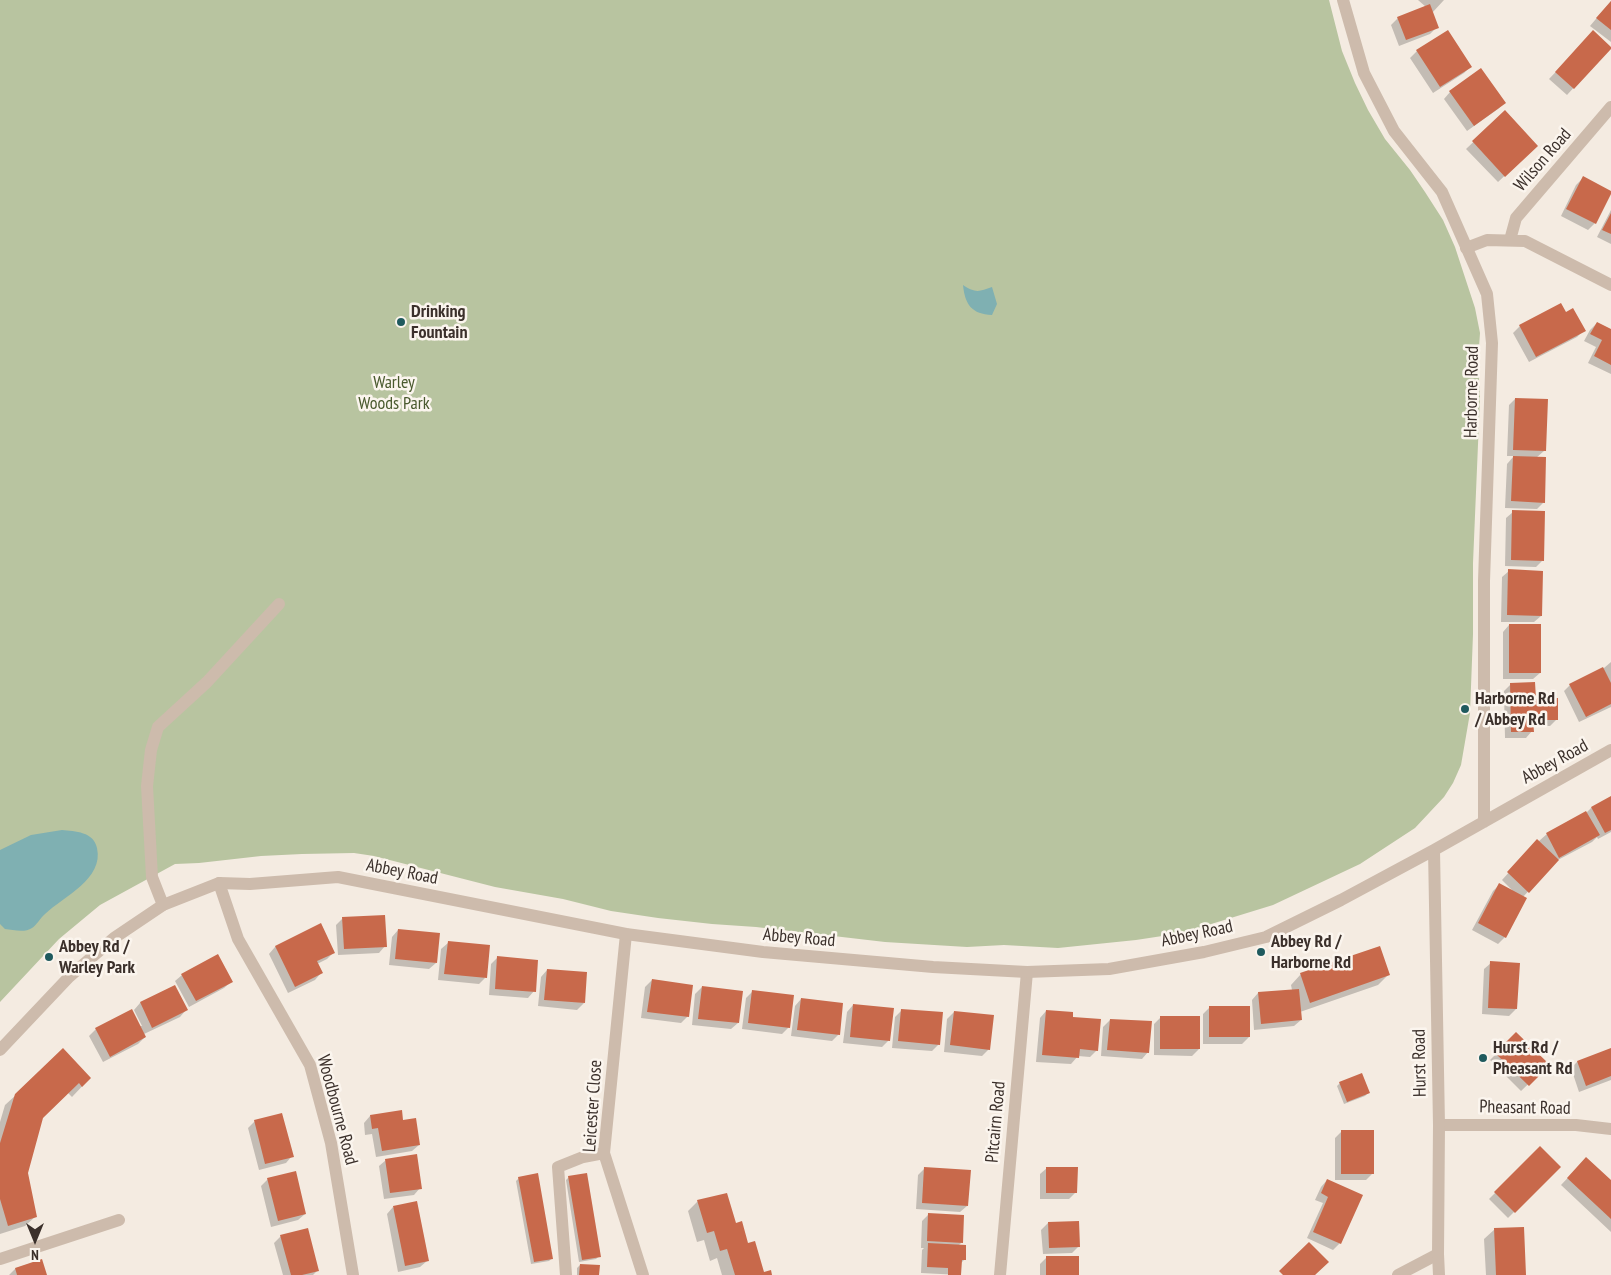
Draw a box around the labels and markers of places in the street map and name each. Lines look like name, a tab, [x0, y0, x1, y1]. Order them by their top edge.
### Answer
place label: Drinking Fountain	[411, 301, 467, 344]
marker: Drinking Fountain	[395, 316, 407, 328]
place label: Harborne Rd / Abbey Rd	[1475, 688, 1555, 731]
marker: Harborne Rd / Abbey Rd	[1459, 703, 1471, 715]
place label: Abbey Rd / Harborne Rd	[1271, 931, 1351, 974]
place label: Abbey Rd / Warley Park	[59, 936, 135, 979]
marker: Abbey Rd / Harborne Rd	[1255, 946, 1267, 958]
marker: Abbey Rd / Warley Park	[43, 951, 55, 963]
place label: Hurst Rd / Pheasant Rd	[1493, 1037, 1573, 1080]
marker: Hurst Rd / Pheasant Rd	[1477, 1052, 1489, 1064]

